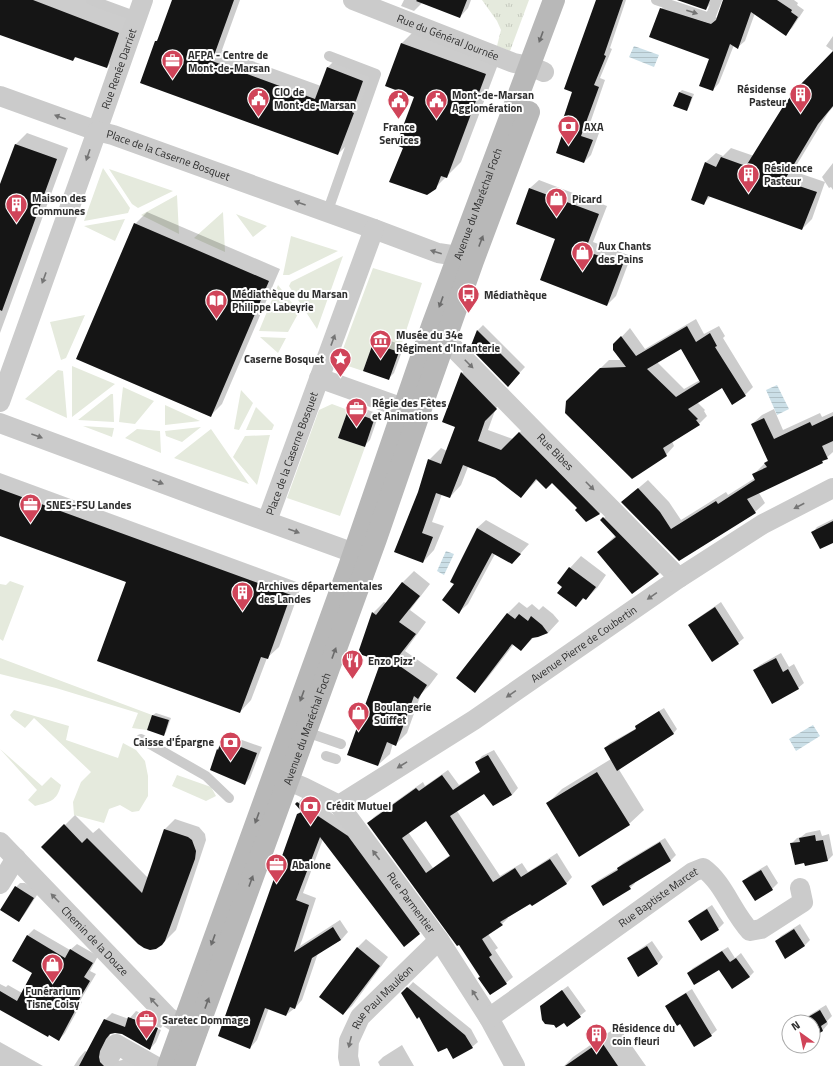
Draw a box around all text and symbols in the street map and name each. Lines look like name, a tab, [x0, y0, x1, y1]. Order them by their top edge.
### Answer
one-way arrow	[686, 9, 698, 15]
street label: Rue du Général Journée	[395, 10, 502, 65]
street label: Rue Renée Darriet	[97, 26, 140, 111]
one-way arrow	[537, 31, 543, 43]
place label: AFPA - Centre de Mont-de-Marsan	[188, 47, 270, 76]
office icon: AFPA - Centre de Mont-de-Marsan	[159, 48, 185, 81]
place label: Résidense Pasteur	[737, 81, 786, 110]
building icon: Résidense Pasteur	[788, 82, 814, 115]
place label: CIO de Mont-de-Marsan	[274, 84, 356, 113]
public building icon: CIO de Mont-de-Marsan	[246, 85, 272, 118]
place label: Mont-de-Marsan Agglomération	[452, 87, 534, 116]
public building icon: France Services	[386, 88, 412, 121]
public building icon: Mont-de-Marsan Agglomération	[424, 88, 450, 121]
one-way arrow	[54, 114, 66, 120]
bank icon: AXA	[556, 114, 582, 147]
place label: France Services	[379, 119, 419, 148]
place label: AXA	[584, 119, 604, 135]
street label: Place de la Caserne Bosquet	[105, 126, 232, 185]
street label: Avenue du Maréchal Foch	[449, 146, 506, 262]
one-way arrow	[85, 150, 91, 162]
place label: Résidence Pasteur	[764, 160, 813, 189]
building icon: Résidence Pasteur	[735, 161, 761, 194]
shop icon: Picard	[544, 186, 570, 219]
place label: Maison des Communes	[32, 190, 86, 219]
building icon: Maison des Communes	[4, 191, 30, 224]
place label: Picard	[572, 191, 602, 207]
one-way arrow	[294, 200, 306, 206]
one-way arrow	[478, 235, 484, 247]
place label: Aux Chants des Pains	[598, 238, 651, 267]
shop icon: Aux Chants des Pains	[569, 239, 595, 272]
one-way arrow	[429, 249, 441, 255]
one-way arrow	[41, 272, 47, 284]
bus stop icon: Médiathèque	[456, 282, 482, 315]
place label: Médiathèque du Marsan Philippe Labeyrie	[232, 286, 348, 315]
library icon: Médiathèque du Marsan Philippe Labeyrie	[203, 287, 229, 320]
place label: Médiathèque	[484, 287, 547, 303]
one-way arrow	[437, 297, 443, 309]
place label: Musée du 34e Régiment d'Infanterie	[396, 327, 500, 356]
museum icon: Musée du 34e Régiment d'Infanterie	[368, 328, 394, 361]
one-way arrow	[330, 333, 336, 345]
place icon: Caserne Bosquet	[327, 346, 353, 379]
place label: Caserne Bosquet	[244, 351, 324, 367]
one-way arrow	[464, 359, 474, 369]
street label: Place de la Caserne Bosquet	[262, 389, 322, 517]
place label: Régie des Fêtes et Animations	[372, 395, 446, 424]
office icon: Régie des Fêtes et Animations	[343, 396, 369, 429]
street label: Rue Bibes	[533, 430, 577, 474]
one-way arrow	[31, 434, 43, 440]
one-way arrow	[153, 479, 165, 485]
one-way arrow	[585, 481, 595, 491]
office icon: SNES-FSU Landes	[17, 492, 43, 525]
place label: SNES-FSU Landes	[46, 497, 131, 513]
one-way arrow	[793, 503, 804, 509]
one-way arrow	[288, 528, 300, 534]
place label: Archives départementales des Landes	[258, 578, 382, 607]
building icon: Archives départementales des Landes	[230, 579, 256, 612]
one-way arrow	[647, 592, 658, 600]
street label: Avenue Pierre de Coubertin	[528, 602, 640, 686]
one-way arrow	[331, 647, 337, 659]
restaurant icon: Enzo Pizz'	[340, 648, 366, 681]
place label: Enzo Pizz'	[368, 653, 416, 669]
street label: Avenue du Maréchal Foch	[279, 670, 335, 787]
one-way arrow	[299, 690, 305, 702]
one-way arrow	[506, 690, 516, 698]
place label: Boulangerie Suiffet	[374, 699, 432, 728]
shop icon: Boulangerie Suiffet	[345, 700, 371, 733]
bank icon: Caisse d'Épargne	[217, 729, 243, 762]
place label: Caisse d'Épargne	[133, 734, 214, 750]
one-way arrow	[396, 762, 408, 769]
bank icon: Crédit Mutuel	[297, 793, 323, 826]
place label: Crédit Mutuel	[326, 798, 391, 814]
one-way arrow	[253, 812, 259, 824]
one-way arrow	[371, 850, 380, 861]
office icon: Abalone	[263, 852, 289, 885]
place label: Abalone	[292, 857, 331, 873]
street label: Rue Baptiste Marcet	[615, 863, 700, 931]
street label: Rue Parmentier	[383, 869, 439, 937]
one-way arrow	[248, 874, 254, 886]
one-way arrow	[50, 893, 60, 903]
street label: Chemin de la Douze	[58, 902, 132, 980]
one-way arrow	[209, 935, 215, 947]
shop icon: Funérarium Tisne Coisy	[40, 952, 66, 985]
street label: Rue Paul Mauléon	[347, 961, 417, 1032]
place label: Funérarium Tisne Coisy	[25, 983, 81, 1012]
one-way arrow	[472, 989, 479, 1001]
one-way arrow	[149, 997, 159, 1007]
one-way arrow	[204, 997, 210, 1009]
office icon: Saretec Dommage	[134, 1007, 160, 1040]
place label: Saretec Dommage	[162, 1012, 249, 1028]
north arrow	[781, 1014, 821, 1054]
text: N	[788, 1017, 803, 1034]
place label: Résidence du coin fleuri	[612, 1020, 675, 1049]
building icon: Résidence du coin fleuri	[584, 1021, 610, 1054]
one-way arrow	[346, 1035, 352, 1048]

